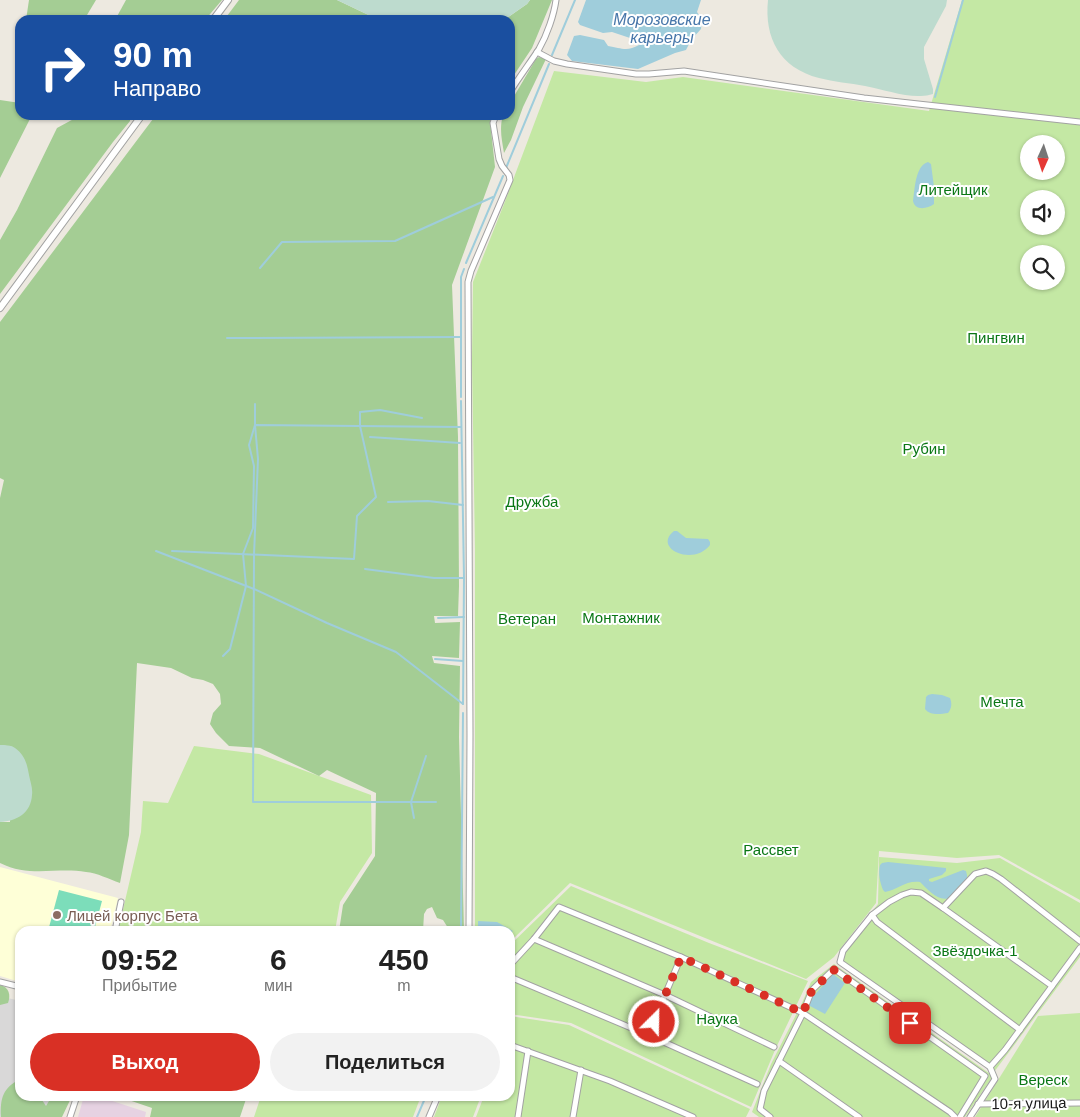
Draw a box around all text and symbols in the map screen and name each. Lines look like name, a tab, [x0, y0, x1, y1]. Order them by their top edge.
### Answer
water label: Морозовские карьеры	[613, 11, 711, 46]
icon: right	[30, 35, 95, 100]
text: 90 m	[113, 35, 193, 74]
text: Направо	[113, 76, 201, 101]
north arrow	[1020, 135, 1065, 180]
map controls	[1020, 135, 1065, 290]
park label: Литейщик	[919, 181, 988, 198]
button: sound	[1020, 190, 1065, 235]
button: search	[1020, 245, 1065, 290]
park label: Пингвин	[967, 329, 1025, 346]
park label: Рубин	[903, 440, 945, 457]
park label: Дружба	[506, 493, 559, 510]
park label: Монтажник	[582, 609, 660, 626]
park label: Ветеран	[498, 610, 556, 627]
park label: Мечта	[980, 693, 1024, 710]
park label: Рассвет	[743, 841, 799, 858]
place label: Лицей корпус Бета	[67, 907, 198, 924]
marker: Лицей корпус Бета	[51, 909, 63, 921]
park label: Звёздочка-1	[932, 942, 1018, 959]
text: 09:52	[101, 943, 178, 976]
text: 6	[270, 943, 287, 976]
text: 450	[379, 943, 429, 976]
text: Прибытие	[102, 977, 177, 994]
text: мин	[264, 977, 293, 994]
text: m	[397, 977, 410, 994]
position arrow	[627, 995, 679, 1047]
pin	[889, 1002, 931, 1044]
icon: arrive	[896, 1009, 924, 1037]
park label: Наука	[696, 1010, 739, 1027]
button: Выход	[30, 1033, 260, 1091]
button: Поделиться	[270, 1033, 500, 1091]
park label: Вереск	[1018, 1071, 1068, 1088]
street label: 10-я улица	[991, 1094, 1067, 1112]

